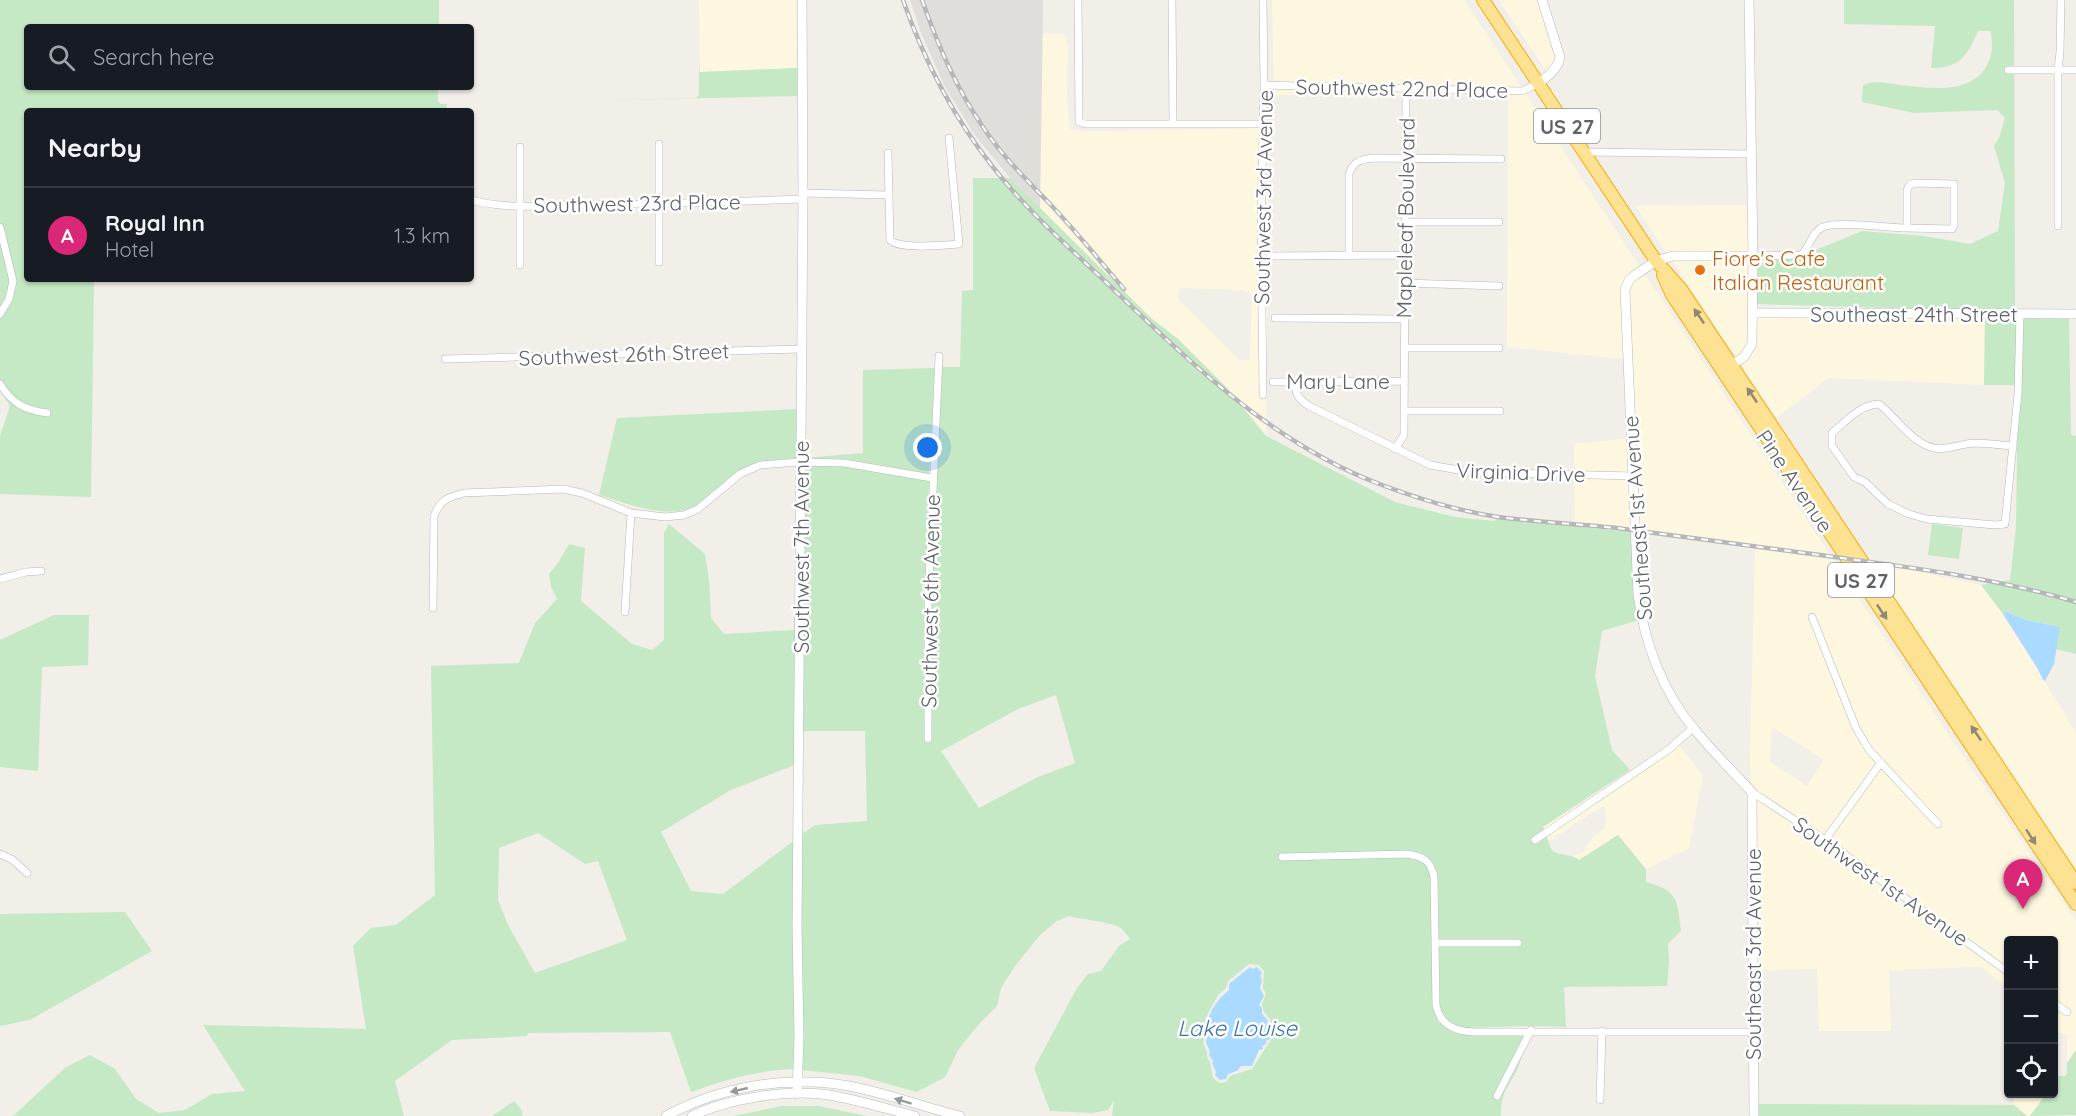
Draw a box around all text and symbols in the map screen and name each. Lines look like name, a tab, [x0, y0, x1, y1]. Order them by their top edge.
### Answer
search box	[24, 24, 474, 90]
icon: search	[45, 41, 78, 74]
text: Search here	[93, 43, 214, 71]
street label: Southwest 22nd Place	[1296, 73, 1508, 103]
street label: Southwest 3rd Avenue	[1248, 89, 1278, 305]
road number: US 27	[1534, 109, 1600, 143]
street label: Mapleleaf Boulevard	[1390, 117, 1420, 319]
text: Nearby	[48, 131, 142, 164]
street label: Southwest 23rd Place	[533, 188, 741, 218]
text: Royal Inn	[105, 209, 205, 237]
text: A	[61, 223, 74, 248]
text: 1.3 km	[394, 223, 450, 248]
text: Hotel	[105, 237, 154, 262]
place label: Fiore's Cafe Italian Restaurant	[1712, 245, 1884, 295]
marker: Fiore's Cafe Italian Restaurant	[1693, 263, 1707, 277]
street label: Southeast 24th Street	[1810, 301, 2018, 327]
one-way arrow	[1694, 308, 1705, 324]
street label: Southwest 26th Street	[518, 337, 730, 371]
street label: Mary Lane	[1286, 368, 1390, 394]
one-way arrow	[1746, 388, 1758, 404]
street label: Southeast 1st Avenue	[1617, 415, 1657, 621]
street label: Pine Avenue	[1751, 425, 1839, 537]
your location	[913, 433, 942, 462]
street label: Southwest 7th Avenue	[788, 440, 814, 654]
street label: Virginia Drive	[1456, 457, 1586, 487]
street label: Southwest 6th Avenue	[915, 494, 945, 708]
road number: US 27	[1828, 563, 1894, 597]
one-way arrow	[1877, 604, 1888, 620]
one-way arrow	[1970, 725, 1981, 741]
street label: Southwest 1st Avenue	[1788, 811, 1974, 951]
one-way arrow	[2025, 829, 2036, 845]
street label: Southeast 3rd Avenue	[1740, 848, 1766, 1060]
pin: A	[2004, 860, 2042, 909]
map controls	[2004, 936, 2058, 1098]
button: +	[2004, 936, 2058, 990]
button: −	[2004, 990, 2058, 1044]
water label: Lake Louise	[1177, 1014, 1298, 1042]
button: locate	[2004, 1044, 2058, 1098]
one-way arrow	[730, 1086, 749, 1095]
one-way arrow	[894, 1096, 912, 1105]

